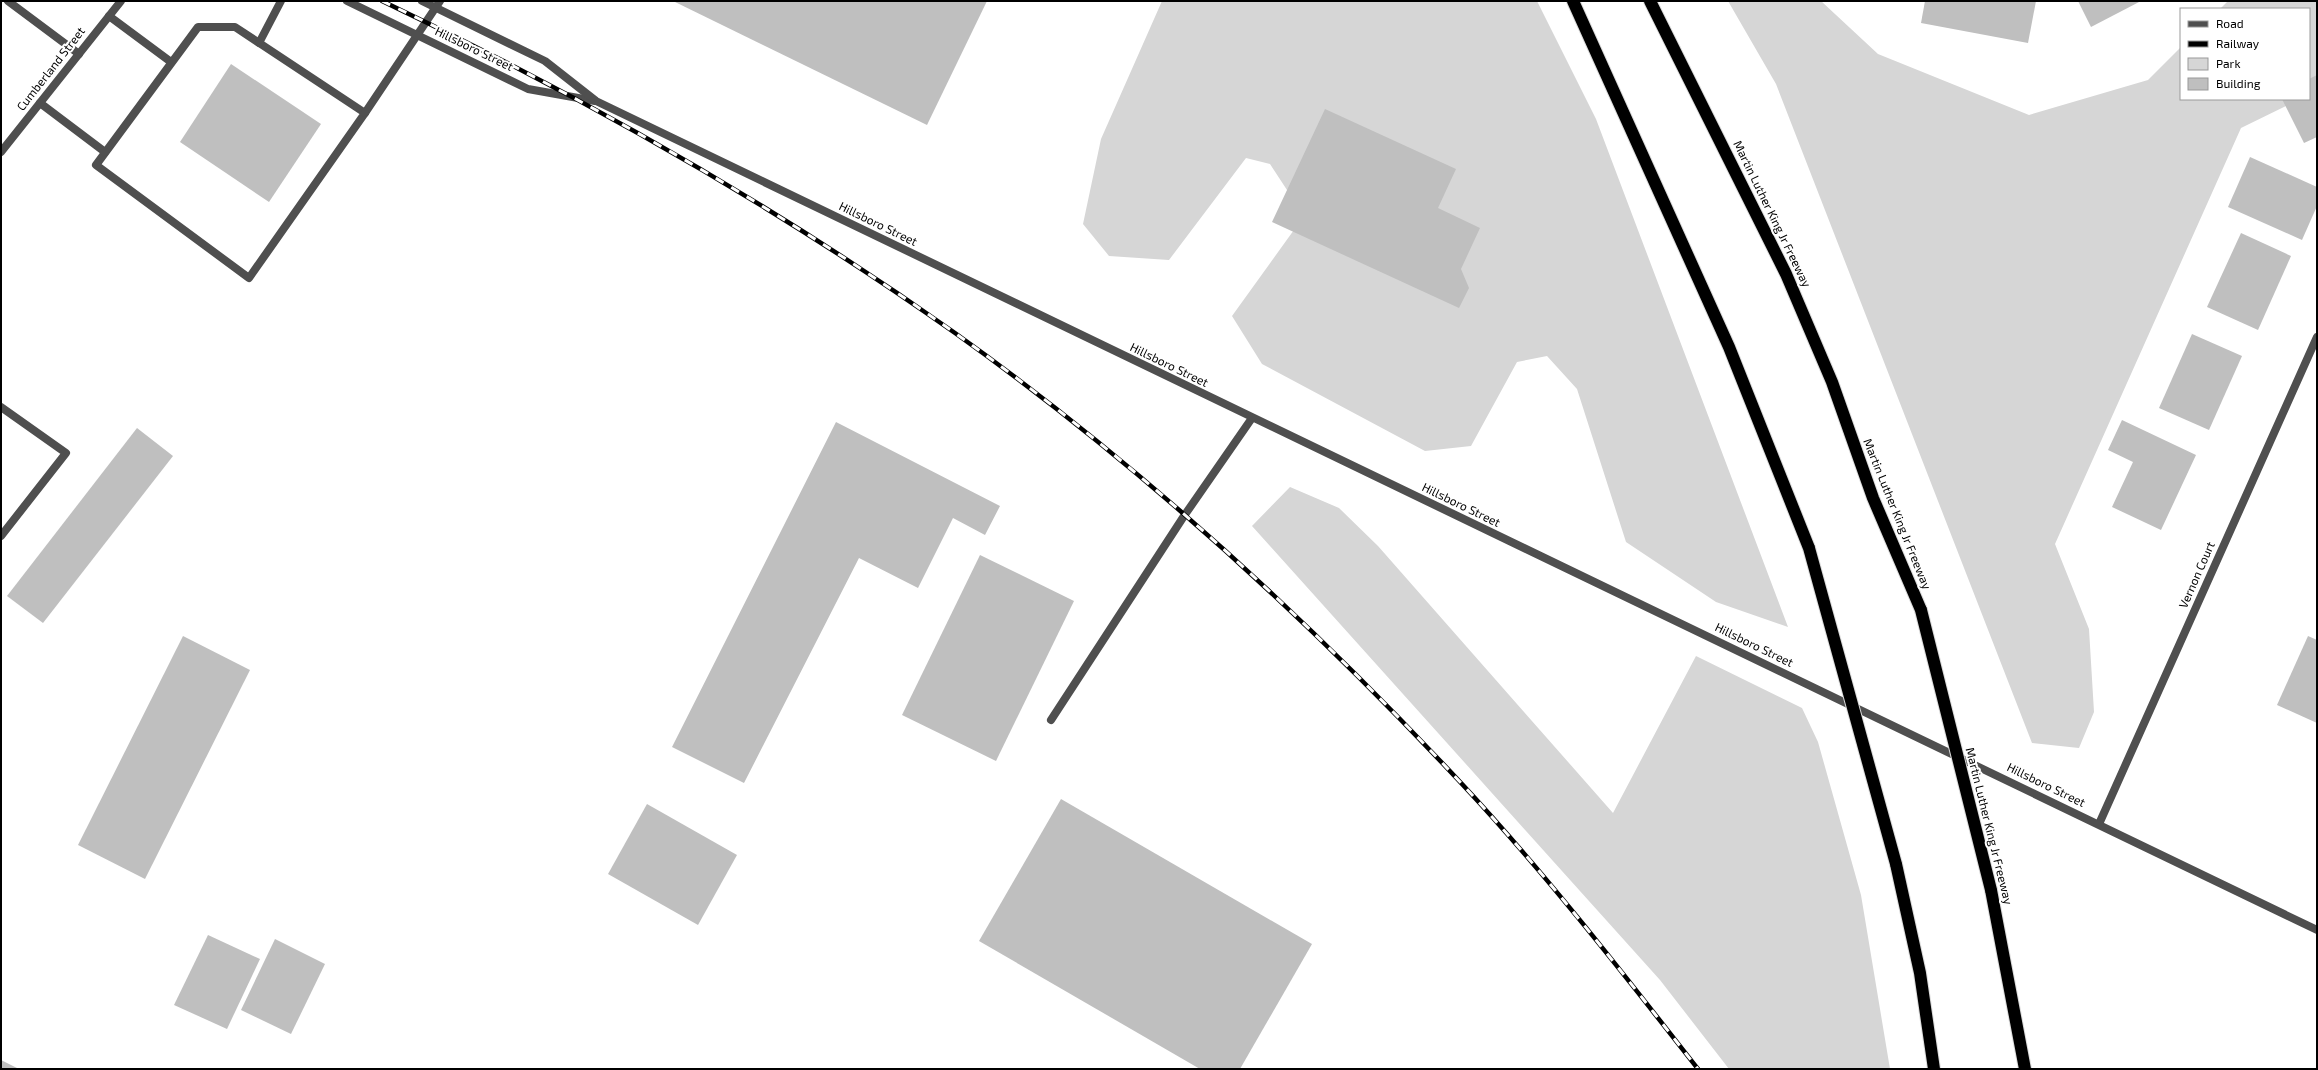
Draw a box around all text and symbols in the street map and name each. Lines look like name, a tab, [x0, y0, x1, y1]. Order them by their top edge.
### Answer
legend	[2180, 8, 2310, 100]
text: Road	[2216, 16, 2244, 30]
street label: Cumberland Street	[13, 23, 87, 113]
street label: Hillsboro Street	[433, 23, 516, 73]
text: Railway	[2216, 36, 2260, 50]
text: Park	[2216, 56, 2241, 70]
text: Building	[2216, 76, 2261, 90]
street label: Martin Luther King Jr Freeway	[1731, 138, 1815, 290]
street label: Hillsboro Street	[837, 198, 920, 248]
street label: Hillsboro Street	[1128, 339, 1211, 389]
street label: Martin Luther King Jr Freeway	[1861, 436, 1935, 592]
street label: Hillsboro Street	[1420, 479, 1503, 529]
street label: Vernon Court	[2175, 539, 2217, 610]
street label: Hillsboro Street	[1713, 619, 1796, 669]
street label: Martin Luther King Jr Freeway	[1964, 746, 2016, 906]
street label: Hillsboro Street	[2005, 759, 2088, 809]

